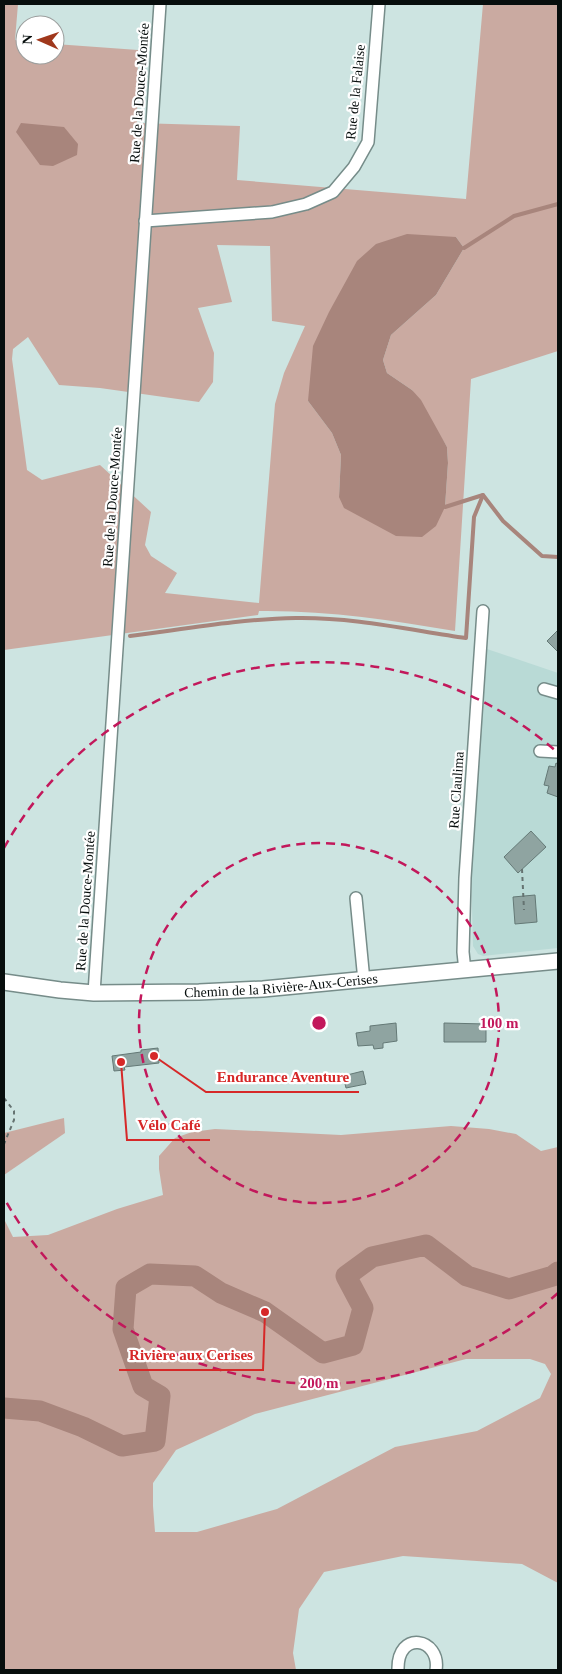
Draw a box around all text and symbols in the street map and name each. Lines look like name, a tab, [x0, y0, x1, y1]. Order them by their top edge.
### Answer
north arrow	[15, 15, 65, 65]
street label: Rue de la Douce-Montée	[127, 23, 152, 164]
text: N	[20, 34, 35, 45]
street label: Rue de la Falaise	[343, 44, 368, 141]
street label: Rue de la Douce-Montée	[100, 427, 125, 568]
street label: Rue Claulima	[446, 750, 467, 829]
street label: Rue de la Douce-Montée	[73, 831, 98, 972]
street label: Chemin de la Rivière-Aux-Cerises	[184, 971, 379, 1000]
centre of rings	[310, 1014, 328, 1032]
text: 100 m	[480, 1015, 519, 1031]
callout: Endurance Aventure	[206, 1062, 359, 1092]
text: Endurance Aventure	[217, 1069, 350, 1085]
callout: Vélo Café	[127, 1110, 210, 1140]
text: Vélo Café	[138, 1117, 201, 1133]
callout: Rivière aux Cerises	[119, 1340, 263, 1370]
text: Rivière aux Cerises	[129, 1347, 253, 1363]
text: 200 m	[300, 1375, 339, 1391]

